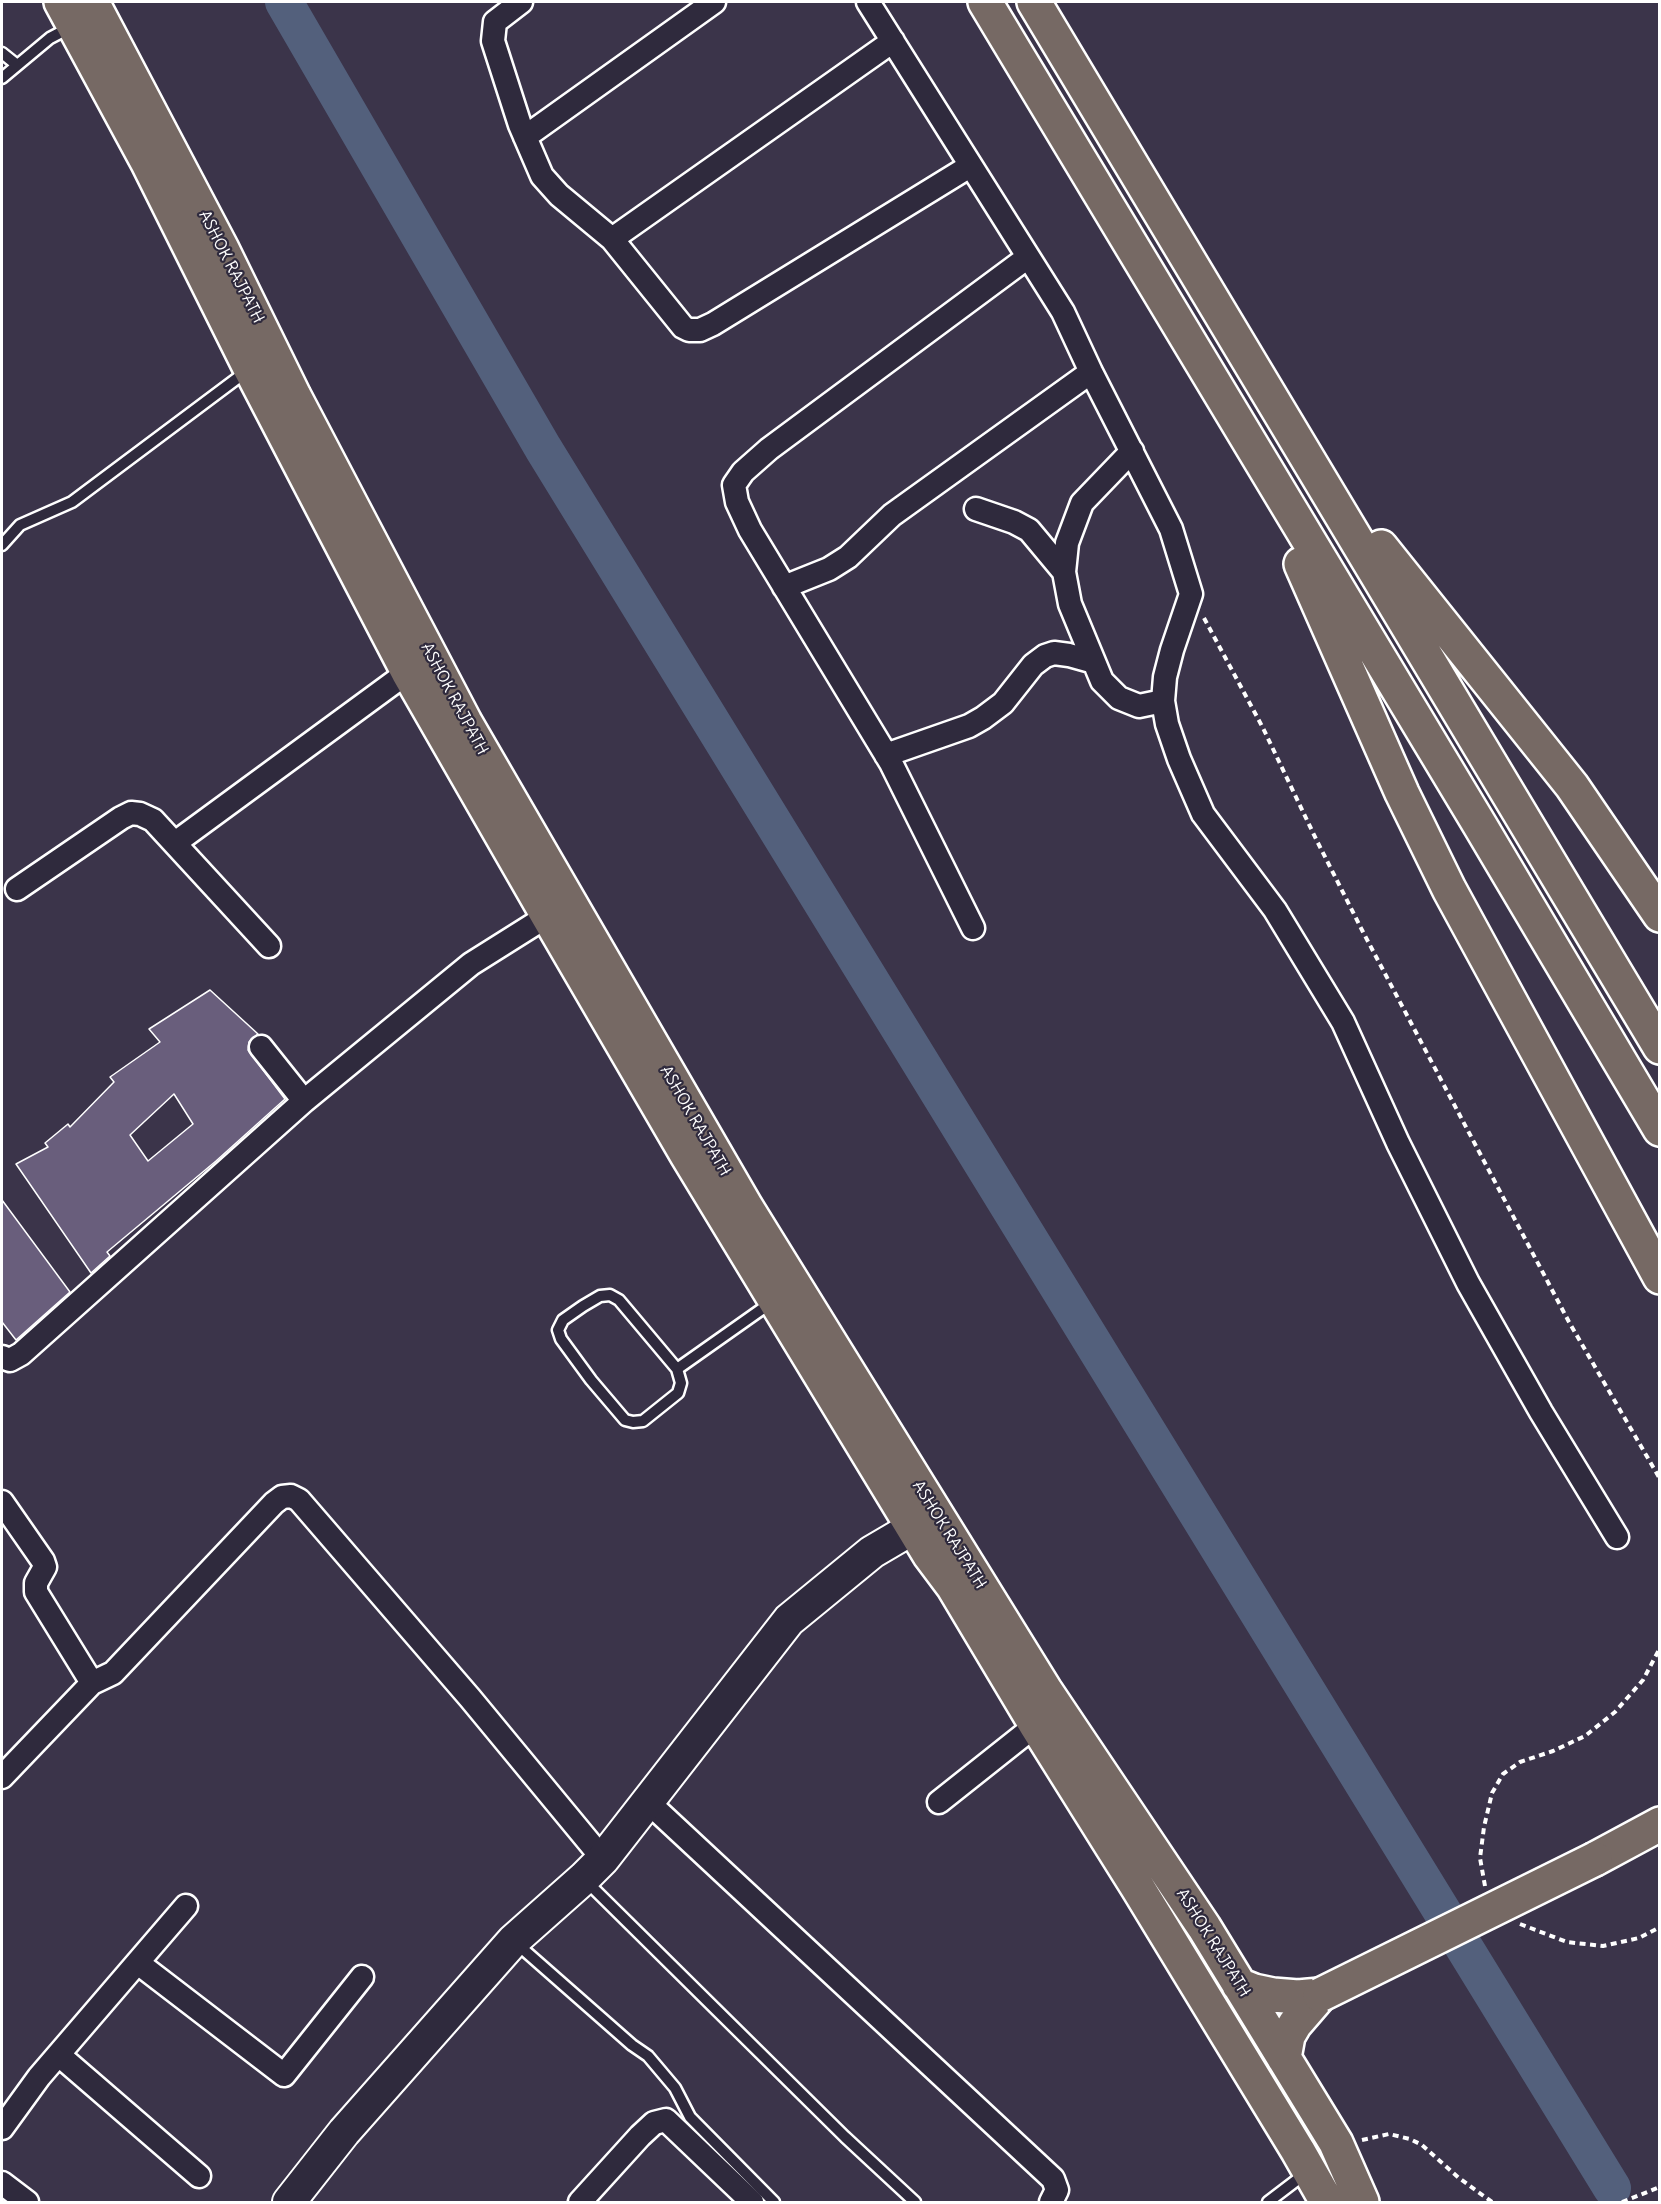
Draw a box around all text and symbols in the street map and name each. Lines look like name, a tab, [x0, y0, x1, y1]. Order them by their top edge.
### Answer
street label: ASHOK RAJPATH	[194, 207, 268, 327]
street label: ASHOK RAJPATH	[416, 640, 492, 758]
street label: ASHOK RAJPATH	[656, 1063, 734, 1179]
street label: ASHOK RAJPATH	[908, 1477, 990, 1593]
street label: ASHOK RAJPATH	[1172, 1885, 1254, 2001]

